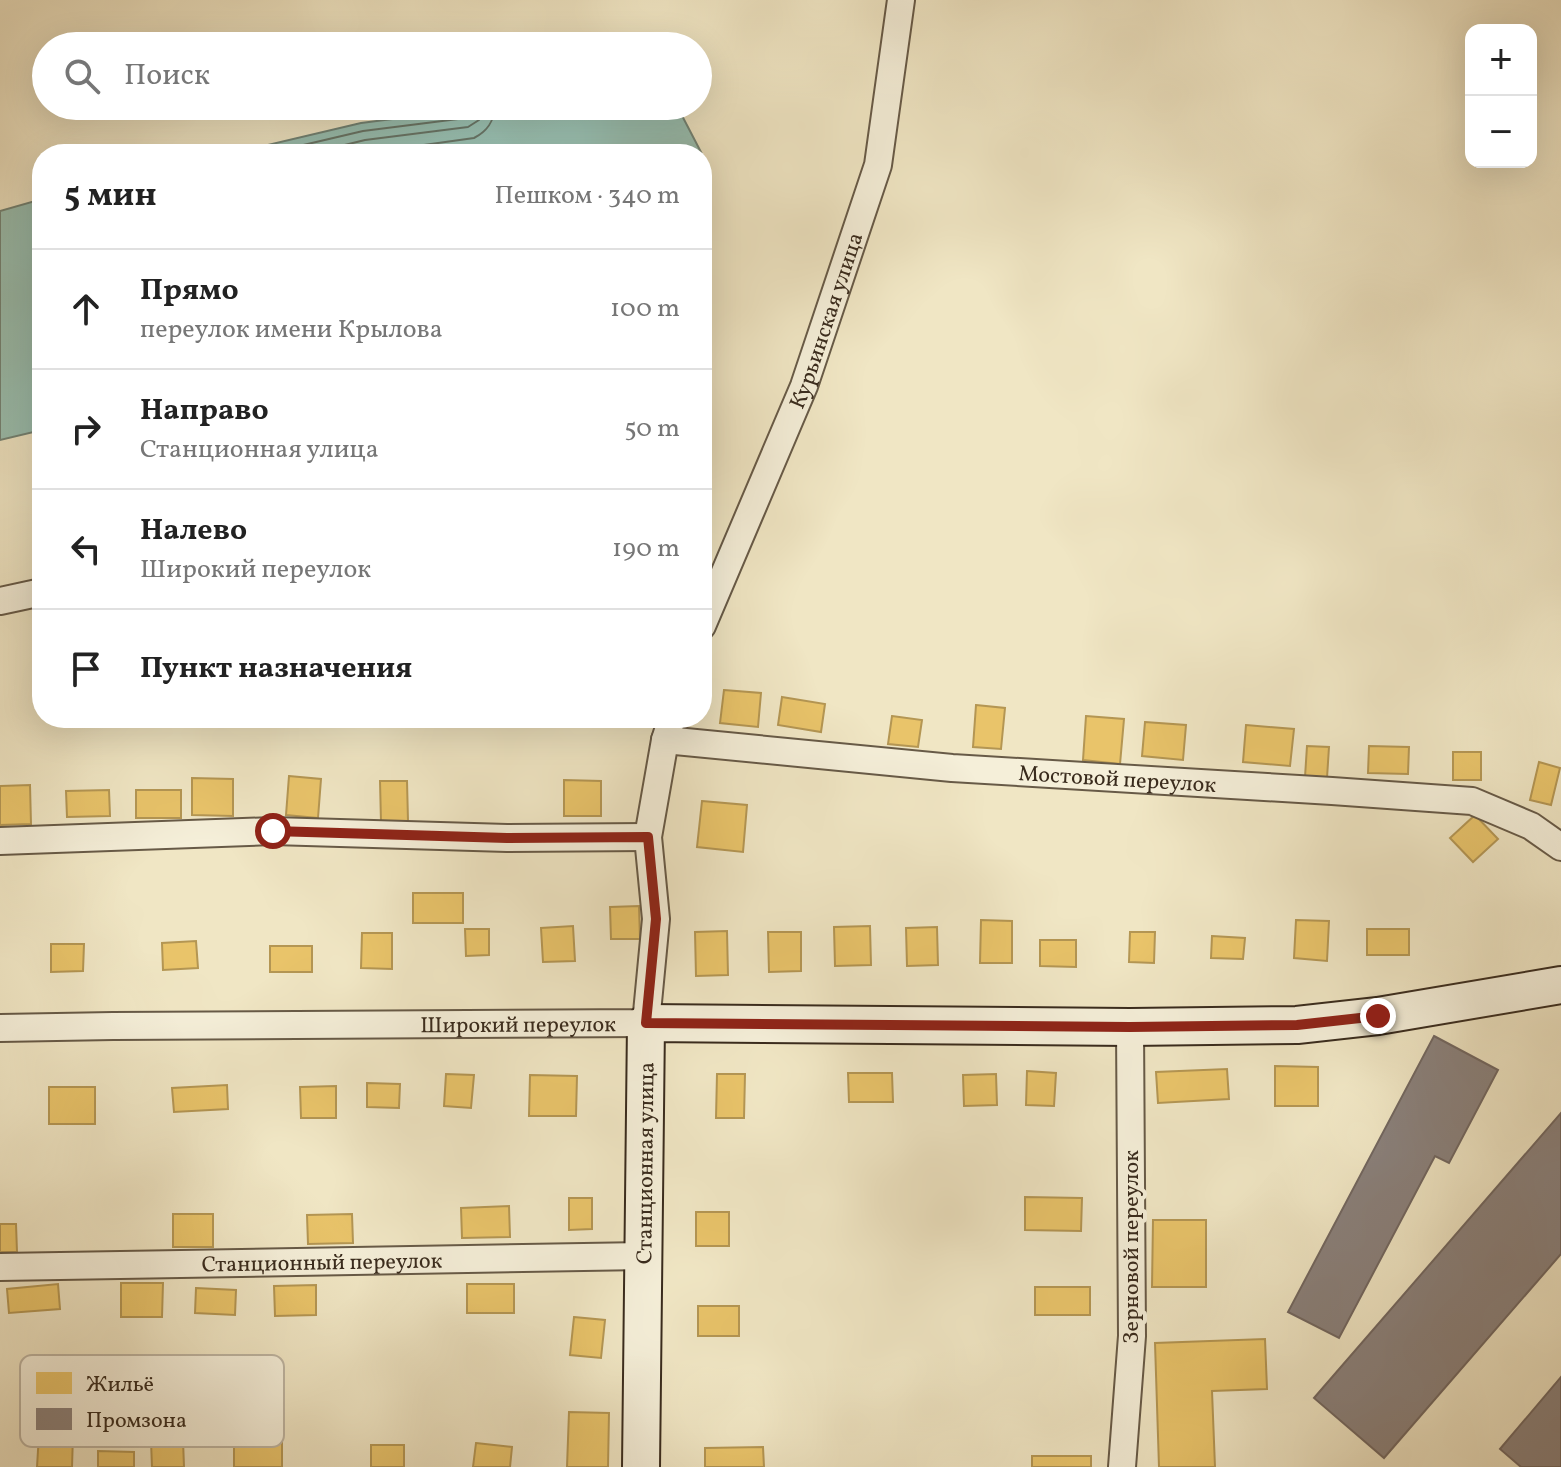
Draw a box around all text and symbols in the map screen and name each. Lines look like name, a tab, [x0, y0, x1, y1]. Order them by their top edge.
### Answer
map controls	[1465, 24, 1537, 168]
button: +	[1465, 24, 1537, 96]
search box	[32, 32, 712, 120]
icon: search	[60, 54, 104, 98]
text: Поиск	[124, 55, 210, 97]
button: −	[1465, 96, 1537, 168]
text: 5 мин	[64, 173, 157, 220]
text: Пешком · 340 m	[494, 178, 680, 214]
street label: Курьинская улица	[783, 229, 872, 414]
text: Прямо	[140, 270, 239, 312]
icon: ahead	[64, 287, 108, 331]
text: 100 m	[610, 291, 680, 327]
text: переулок имени Крылова	[140, 312, 443, 348]
text: Направо	[140, 390, 269, 432]
icon: right	[64, 407, 108, 451]
text: 50 m	[624, 411, 680, 447]
text: Станционная улица	[140, 432, 379, 468]
text: Налево	[140, 510, 247, 552]
icon: left	[64, 527, 108, 571]
text: 190 m	[612, 531, 680, 567]
text: Широкий переулок	[140, 552, 371, 588]
icon: arrive	[64, 647, 108, 691]
text: Пункт назначения	[140, 648, 412, 690]
street label: Мостовой переулок	[1017, 759, 1217, 802]
route start	[255, 813, 291, 849]
route end	[1360, 998, 1396, 1034]
street label: Широкий переулок	[420, 1010, 616, 1042]
street label: Станционная улица	[630, 1062, 664, 1264]
street label: Зерновой переулок	[1117, 1150, 1148, 1344]
street label: Станционный переулок	[201, 1246, 443, 1282]
legend	[20, 1355, 284, 1447]
text: Жильё	[86, 1370, 154, 1401]
text: Промзона	[86, 1406, 187, 1437]

